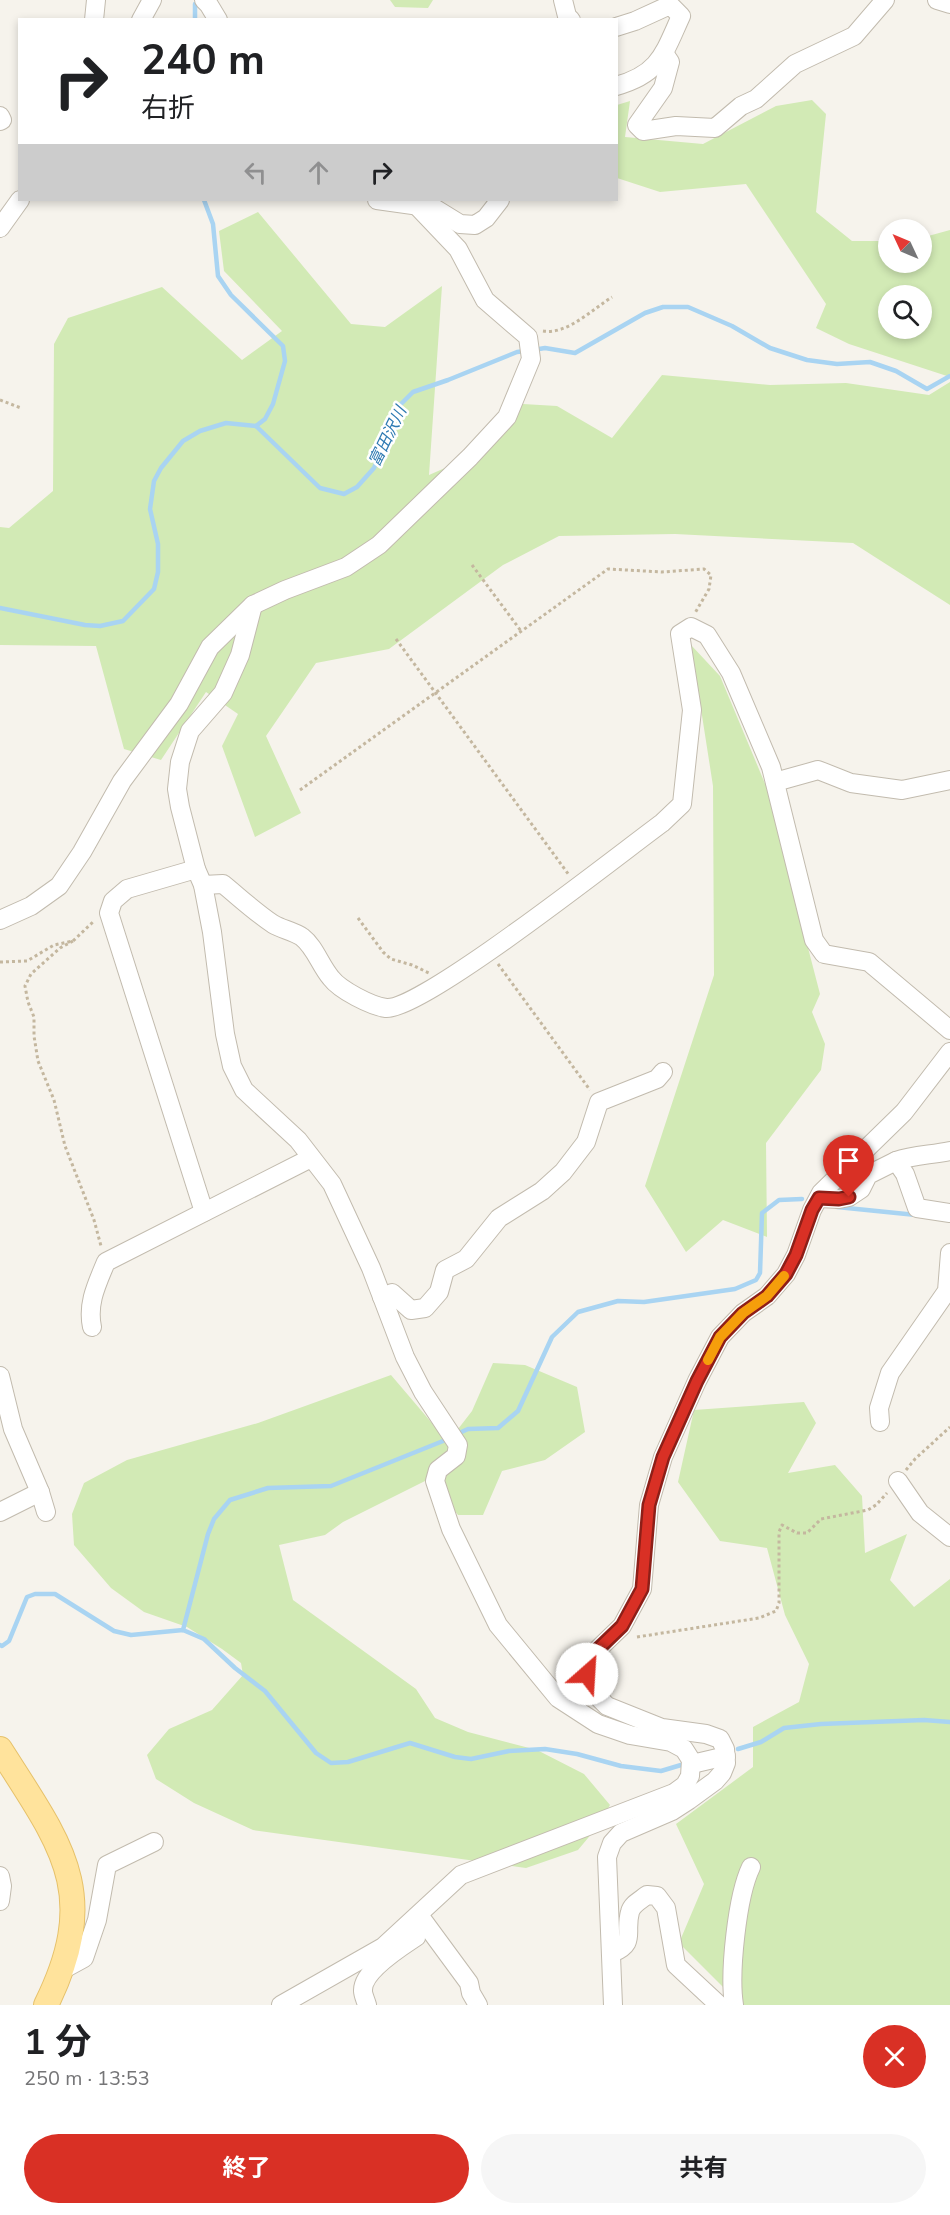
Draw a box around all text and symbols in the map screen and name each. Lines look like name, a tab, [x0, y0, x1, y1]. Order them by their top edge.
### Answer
text: 240 m	[141, 32, 265, 89]
icon: right	[42, 42, 120, 120]
text: 右折	[141, 90, 195, 127]
icon: left	[239, 156, 272, 189]
icon: ahead	[302, 156, 335, 189]
icon: right	[365, 156, 398, 189]
north arrow	[878, 219, 932, 273]
map controls	[878, 219, 932, 339]
button: search	[878, 285, 932, 339]
water label: 富田沢川	[364, 401, 413, 470]
pin	[823, 1135, 874, 1197]
icon: arrive	[832, 1144, 865, 1177]
position arrow	[555, 1642, 619, 1706]
text: 1 分	[24, 2018, 91, 2067]
button: close	[863, 2025, 926, 2088]
text: 250 m · 13:53	[24, 2065, 150, 2092]
button: 終了	[24, 2134, 469, 2203]
button: 共有	[481, 2134, 926, 2203]

